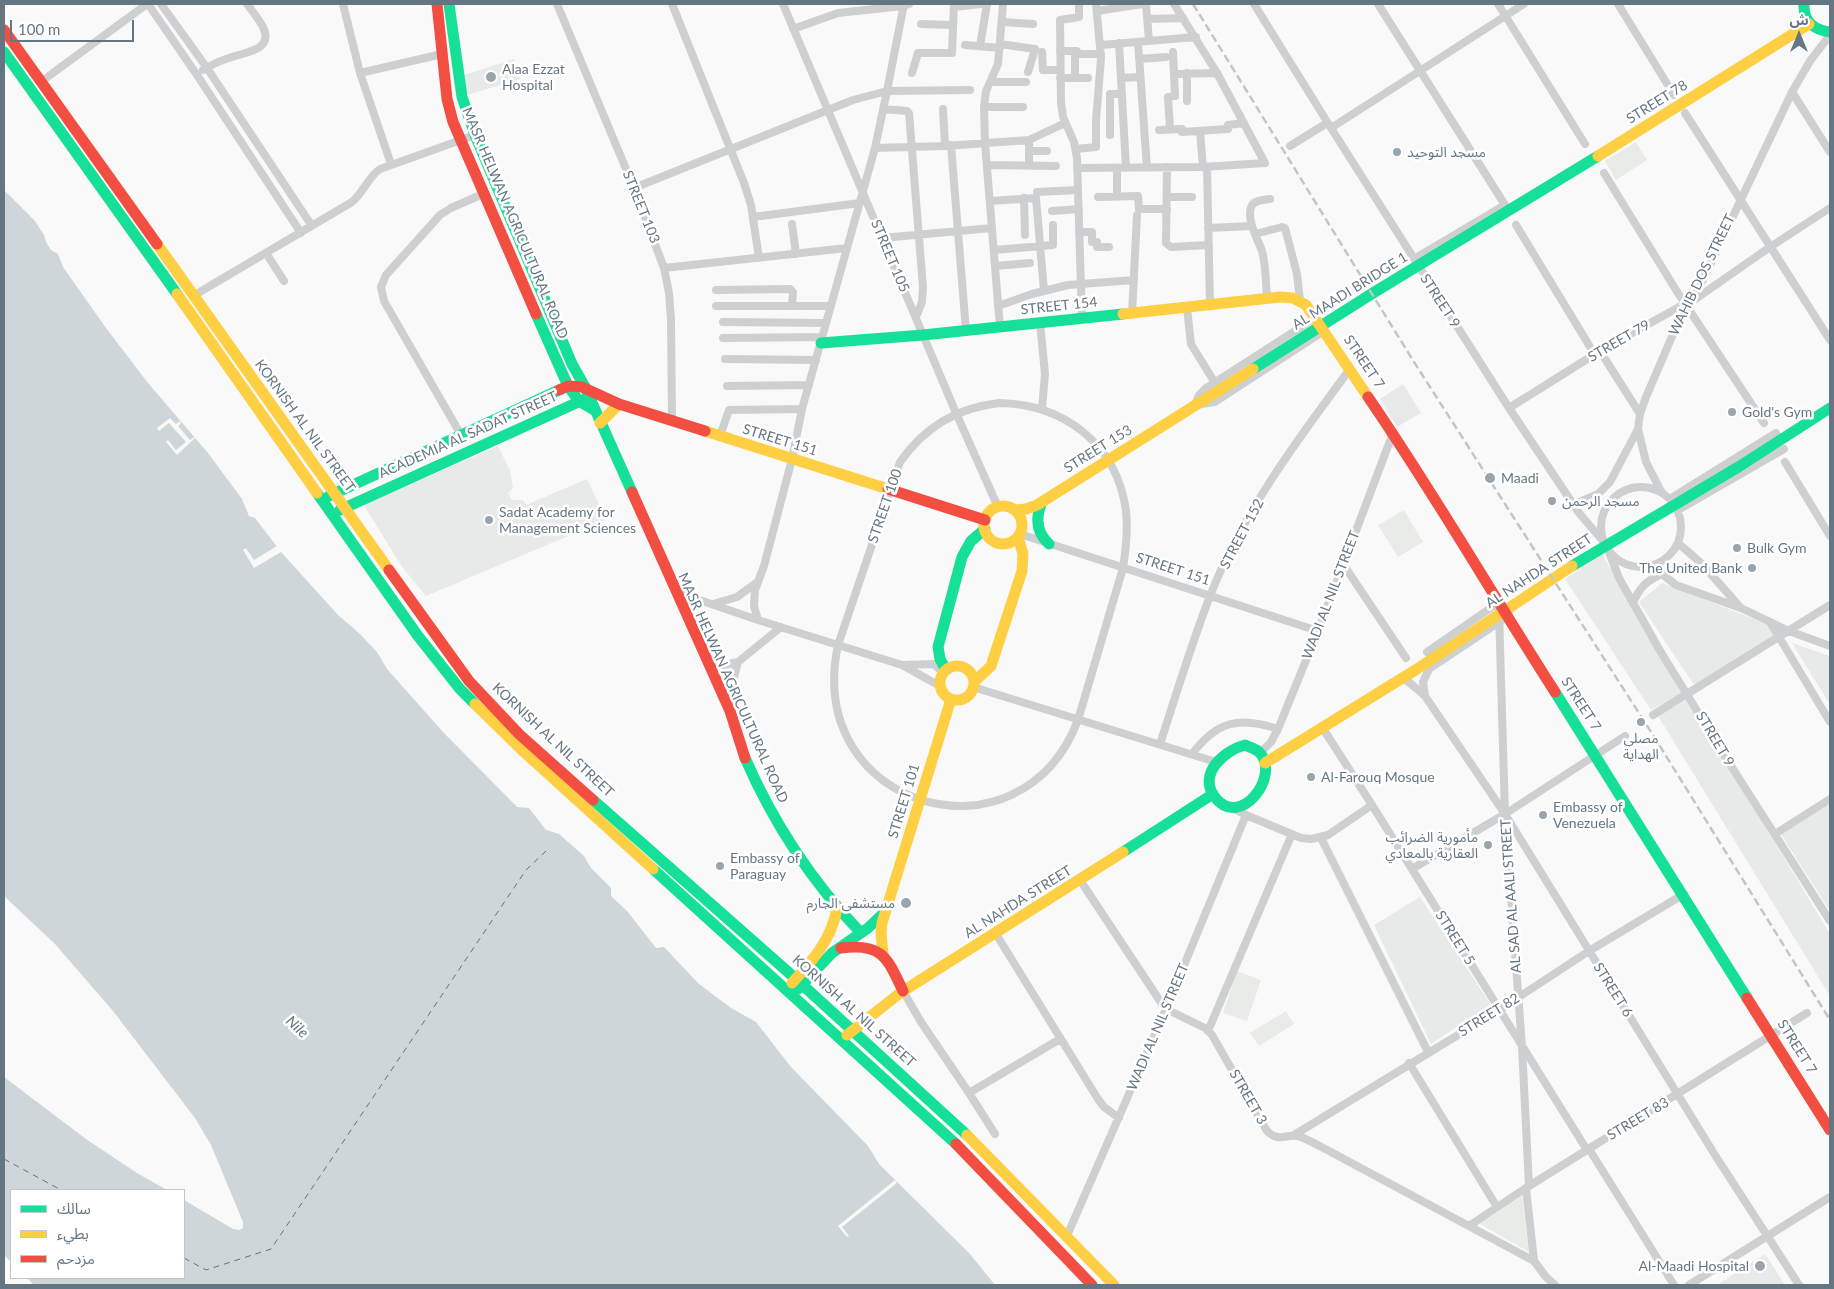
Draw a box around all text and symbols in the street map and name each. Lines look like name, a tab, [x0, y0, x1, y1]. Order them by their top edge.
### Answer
scale bar	[12, 10, 136, 42]
north arrow	[1774, 10, 1824, 60]
text: ش	[1789, 11, 1809, 28]
text: 100 m	[18, 20, 60, 38]
place label: Alaa Ezzat Hospital	[502, 61, 565, 94]
marker: Alaa Ezzat Hospital	[484, 70, 498, 84]
street label: STREET 78	[1623, 77, 1691, 127]
street label: MASR HELWAN AGRICULTURAL ROAD	[458, 105, 572, 341]
place label: مسجد التوحيد	[1407, 144, 1486, 160]
marker: مسجد التوحيد	[1391, 146, 1403, 158]
street label: STREET 103	[619, 168, 663, 246]
street label: WAHIB DOS STREET	[1665, 212, 1739, 338]
street label: STREET 105	[867, 217, 913, 295]
street label: AL MAADI BRIDGE 1	[1289, 249, 1411, 333]
street label: STREET 9	[1416, 271, 1464, 331]
street label: STREET 154	[1020, 294, 1098, 318]
street label: STREET 79	[1585, 317, 1653, 365]
street label: STREET 7	[1340, 332, 1388, 392]
street label: KORNISH AL NIL STREET	[251, 356, 359, 496]
street label: ACADEMIA AL SADAT STREET	[376, 388, 560, 482]
place label: Gold's Gym	[1742, 404, 1812, 420]
marker: Gold's Gym	[1726, 406, 1738, 418]
street label: STREET 151	[741, 421, 819, 459]
street label: STREET 153	[1061, 421, 1135, 477]
street label: STREET 100	[865, 467, 905, 545]
place label: Maadi	[1501, 470, 1539, 486]
marker: Maadi	[1483, 471, 1497, 485]
place label: مسجد الرحمن	[1562, 493, 1640, 509]
marker: مسجد الرحمن	[1546, 495, 1558, 507]
street label: STREET 152	[1217, 496, 1267, 572]
place label: Sadat Academy for Management Sciences	[499, 504, 636, 536]
marker: Sadat Academy for Management Sciences	[483, 514, 495, 526]
street label: WADI AL NIL STREET	[1299, 528, 1363, 662]
street label: AL NAHDA STREET	[1483, 530, 1595, 612]
place label: Bulk Gym	[1747, 540, 1806, 556]
marker: Bulk Gym	[1731, 542, 1743, 554]
street label: STREET 151	[1134, 549, 1212, 589]
place label: The United Bank	[1639, 560, 1742, 576]
marker: The United Bank	[1746, 562, 1758, 574]
street label: MASR HELWAN AGRICULTURAL ROAD	[674, 570, 792, 806]
street label: STREET 7	[1557, 674, 1605, 734]
street label: KORNISH AL NIL STREET	[489, 679, 617, 801]
street label: STREET 9	[1692, 709, 1738, 769]
marker: مصلى الهداية	[1635, 716, 1647, 728]
place label: مصلى الهداية	[1623, 730, 1659, 762]
street label: STREET 101	[885, 762, 923, 840]
place label: Al-Farouq Mosque	[1321, 769, 1435, 785]
marker: Al-Farouq Mosque	[1305, 771, 1317, 783]
place label: Embassy of Venezuela	[1553, 799, 1623, 832]
marker: Embassy of Venezuela	[1537, 809, 1549, 821]
street label: AL SAD AL AALI STREET	[1497, 818, 1525, 974]
place label: مأمورية الضرائب العقارية بالمعادي	[1385, 829, 1478, 862]
marker: مأمورية الضرائب العقارية بالمعادي	[1482, 839, 1494, 851]
place label: Embassy of Paraguay	[730, 850, 800, 882]
marker: Embassy of Paraguay	[714, 860, 726, 872]
street label: AL NAHDA STREET	[961, 862, 1075, 942]
place label: مستشفى الجارم	[806, 895, 895, 911]
marker: مستشفى الجارم	[899, 896, 913, 910]
street label: STREET 5	[1432, 908, 1478, 968]
street label: KORNISH AL NIL STREET	[789, 951, 919, 1071]
street label: STREET 6	[1590, 960, 1636, 1020]
street label: WADI AL NIL STREET	[1124, 961, 1192, 1093]
street label: STREET 82	[1455, 990, 1523, 1040]
water label: Nile	[282, 1012, 312, 1042]
street label: STREET 7	[1774, 1017, 1820, 1077]
street label: STREET 3	[1226, 1066, 1270, 1128]
street label: STREET 83	[1604, 1094, 1672, 1144]
legend	[10, 1189, 185, 1279]
text: سالك	[57, 1199, 91, 1217]
text: بطيء	[57, 1224, 89, 1242]
text: مزدحم	[57, 1249, 95, 1267]
place label: Al-Maadi Hospital	[1639, 1258, 1749, 1274]
marker: Al-Maadi Hospital	[1753, 1259, 1767, 1273]

